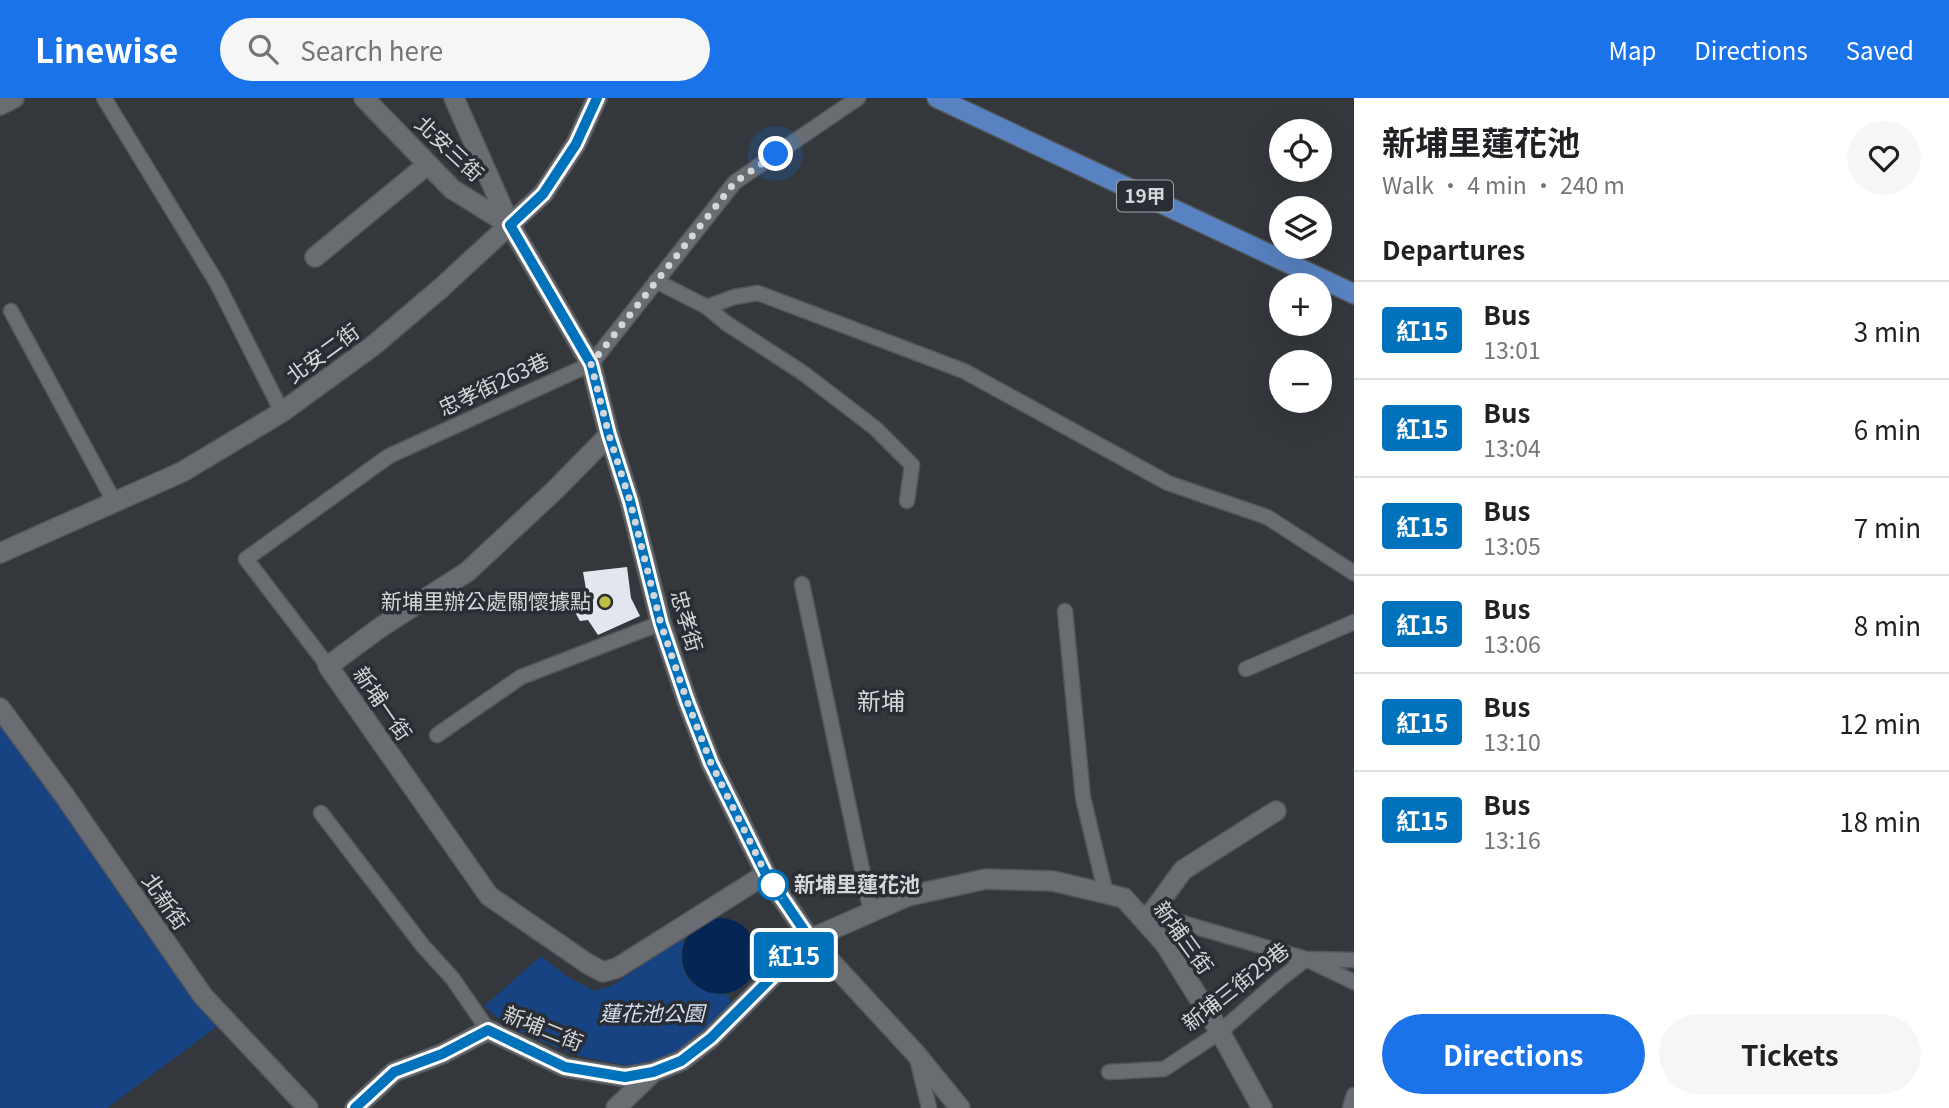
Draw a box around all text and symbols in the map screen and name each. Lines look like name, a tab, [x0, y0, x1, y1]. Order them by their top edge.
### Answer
search box	[220, 18, 710, 81]
text: Linewise	[35, 25, 178, 73]
icon: search	[244, 30, 282, 68]
text: Search here	[300, 31, 443, 68]
text: Map	[1608, 32, 1656, 67]
text: Directions	[1694, 32, 1808, 67]
text: Saved	[1846, 32, 1914, 67]
street label: 北安三街	[409, 108, 491, 187]
text: 新埔里蓮花池	[1382, 117, 1580, 165]
map controls	[1269, 119, 1332, 413]
button: locate	[1269, 119, 1332, 182]
button: heart	[1847, 121, 1921, 195]
your location	[758, 136, 793, 171]
text: Walk · 4 min · 240 m	[1382, 167, 1625, 201]
road number: 19甲	[1117, 180, 1173, 212]
button: layers	[1269, 196, 1332, 259]
text: Departures	[1382, 230, 1525, 267]
button: +	[1269, 273, 1332, 336]
text: Bus	[1483, 295, 1530, 332]
text: 紅15	[1396, 312, 1448, 347]
text: 3 min	[1854, 312, 1921, 349]
street label: 北安二街	[279, 316, 365, 389]
text: 13:01	[1483, 332, 1541, 366]
street label: 忠孝街263巷	[433, 344, 553, 422]
button: −	[1269, 350, 1332, 413]
text: Bus	[1483, 393, 1530, 430]
text: 紅15	[1396, 410, 1448, 445]
text: 6 min	[1854, 410, 1921, 447]
text: 13:04	[1483, 430, 1541, 464]
text: Bus	[1483, 491, 1530, 528]
text: 紅15	[1396, 508, 1448, 543]
text: 7 min	[1854, 508, 1921, 545]
text: 13:05	[1483, 528, 1541, 562]
place label: 新埔里辦公處關懷據點	[381, 585, 591, 615]
street label: 忠孝街	[665, 586, 711, 655]
text: Bus	[1483, 589, 1530, 626]
marker: 新埔里辦公處關懷據點	[597, 594, 613, 610]
text: 紅15	[1396, 606, 1448, 641]
text: 8 min	[1854, 606, 1921, 643]
text: 13:06	[1483, 626, 1541, 660]
street label: 新埔一街	[347, 660, 420, 746]
district label: 新埔	[857, 682, 905, 717]
text: Bus	[1483, 687, 1530, 724]
text: 紅15	[1396, 704, 1448, 739]
text: 12 min	[1839, 704, 1921, 741]
text: 13:10	[1483, 724, 1541, 758]
text: Bus	[1483, 785, 1530, 822]
text: 紅15	[1396, 802, 1448, 837]
text: 18 min	[1839, 802, 1921, 839]
text: 13:16	[1483, 822, 1541, 856]
street label: 北新街	[136, 866, 197, 935]
place label: 新埔里蓮花池	[794, 868, 920, 898]
marker: 新埔里蓮花池	[758, 870, 788, 900]
street label: 新埔三街	[1148, 894, 1221, 980]
line badge: 紅15	[754, 932, 834, 978]
street label: 新埔三街29巷	[1175, 934, 1295, 1037]
text: 紅15	[768, 937, 820, 972]
park label: 蓮花池公園	[600, 997, 707, 1027]
street label: 新埔二街	[499, 998, 588, 1057]
button: Directions	[1382, 1014, 1645, 1094]
button: Tickets	[1659, 1014, 1921, 1094]

